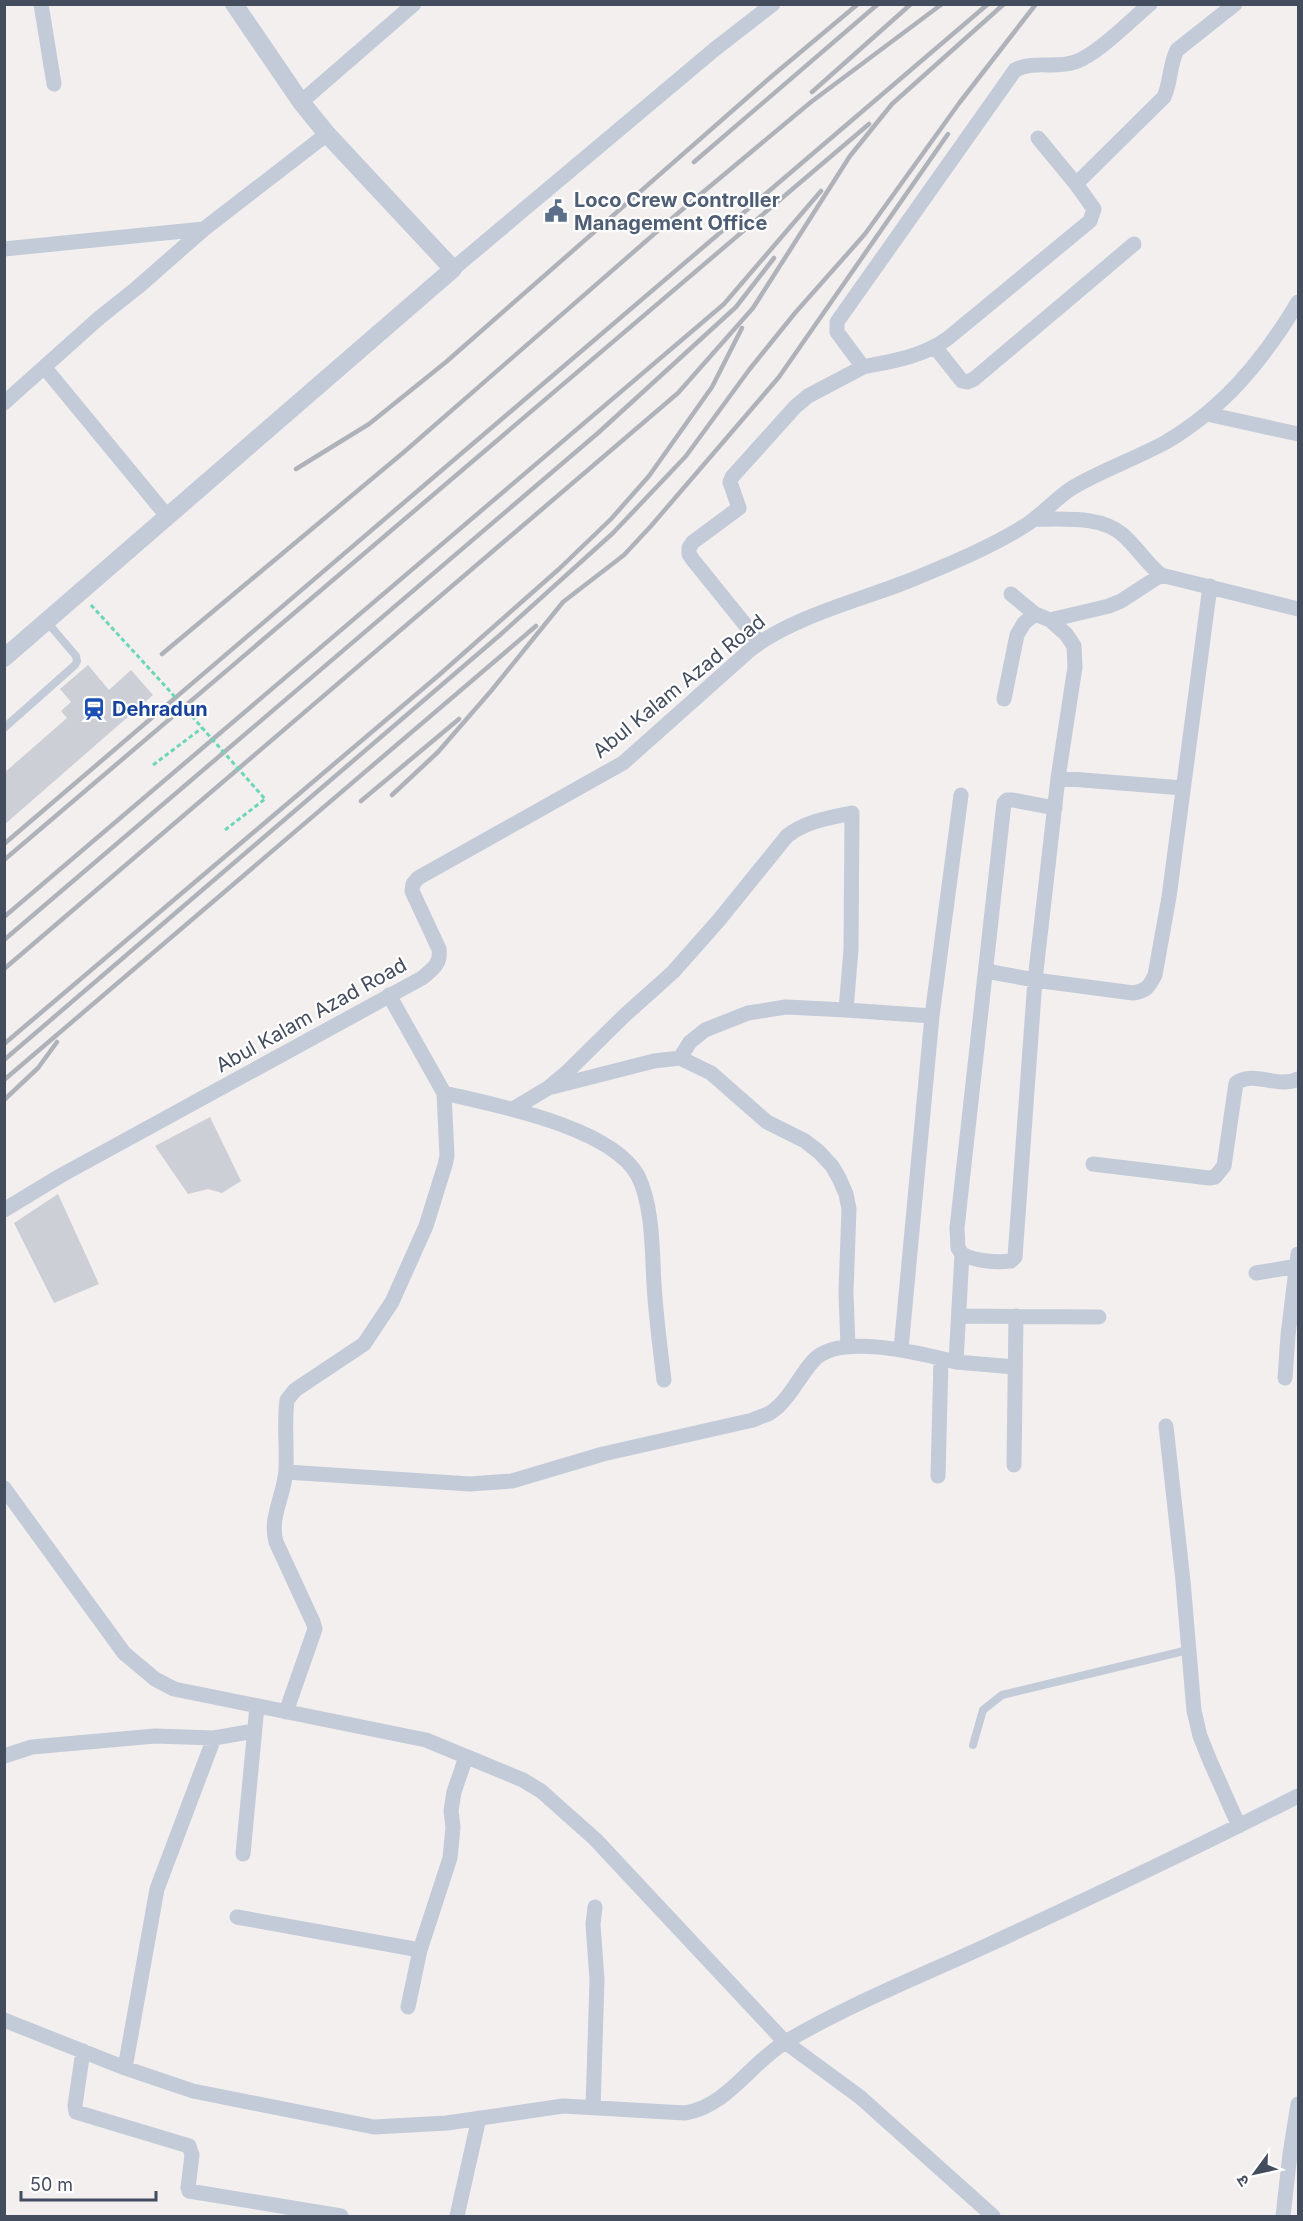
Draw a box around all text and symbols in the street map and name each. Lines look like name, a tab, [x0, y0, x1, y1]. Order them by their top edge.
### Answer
place label: Loco Crew Controller Management Office	[574, 188, 780, 235]
public building icon: Loco Crew Controller Management Office	[543, 198, 569, 224]
street label: Abul Kalam Azad Road	[588, 609, 770, 763]
station icon: Dehradun	[81, 696, 107, 722]
place label: Dehradun	[112, 697, 208, 721]
street label: Abul Kalam Azad Road	[211, 953, 411, 1077]
north arrow	[1225, 2143, 1285, 2203]
scale bar	[21, 2164, 156, 2202]
text: उ	[1231, 2171, 1253, 2191]
text: 50 m	[30, 2174, 73, 2195]

